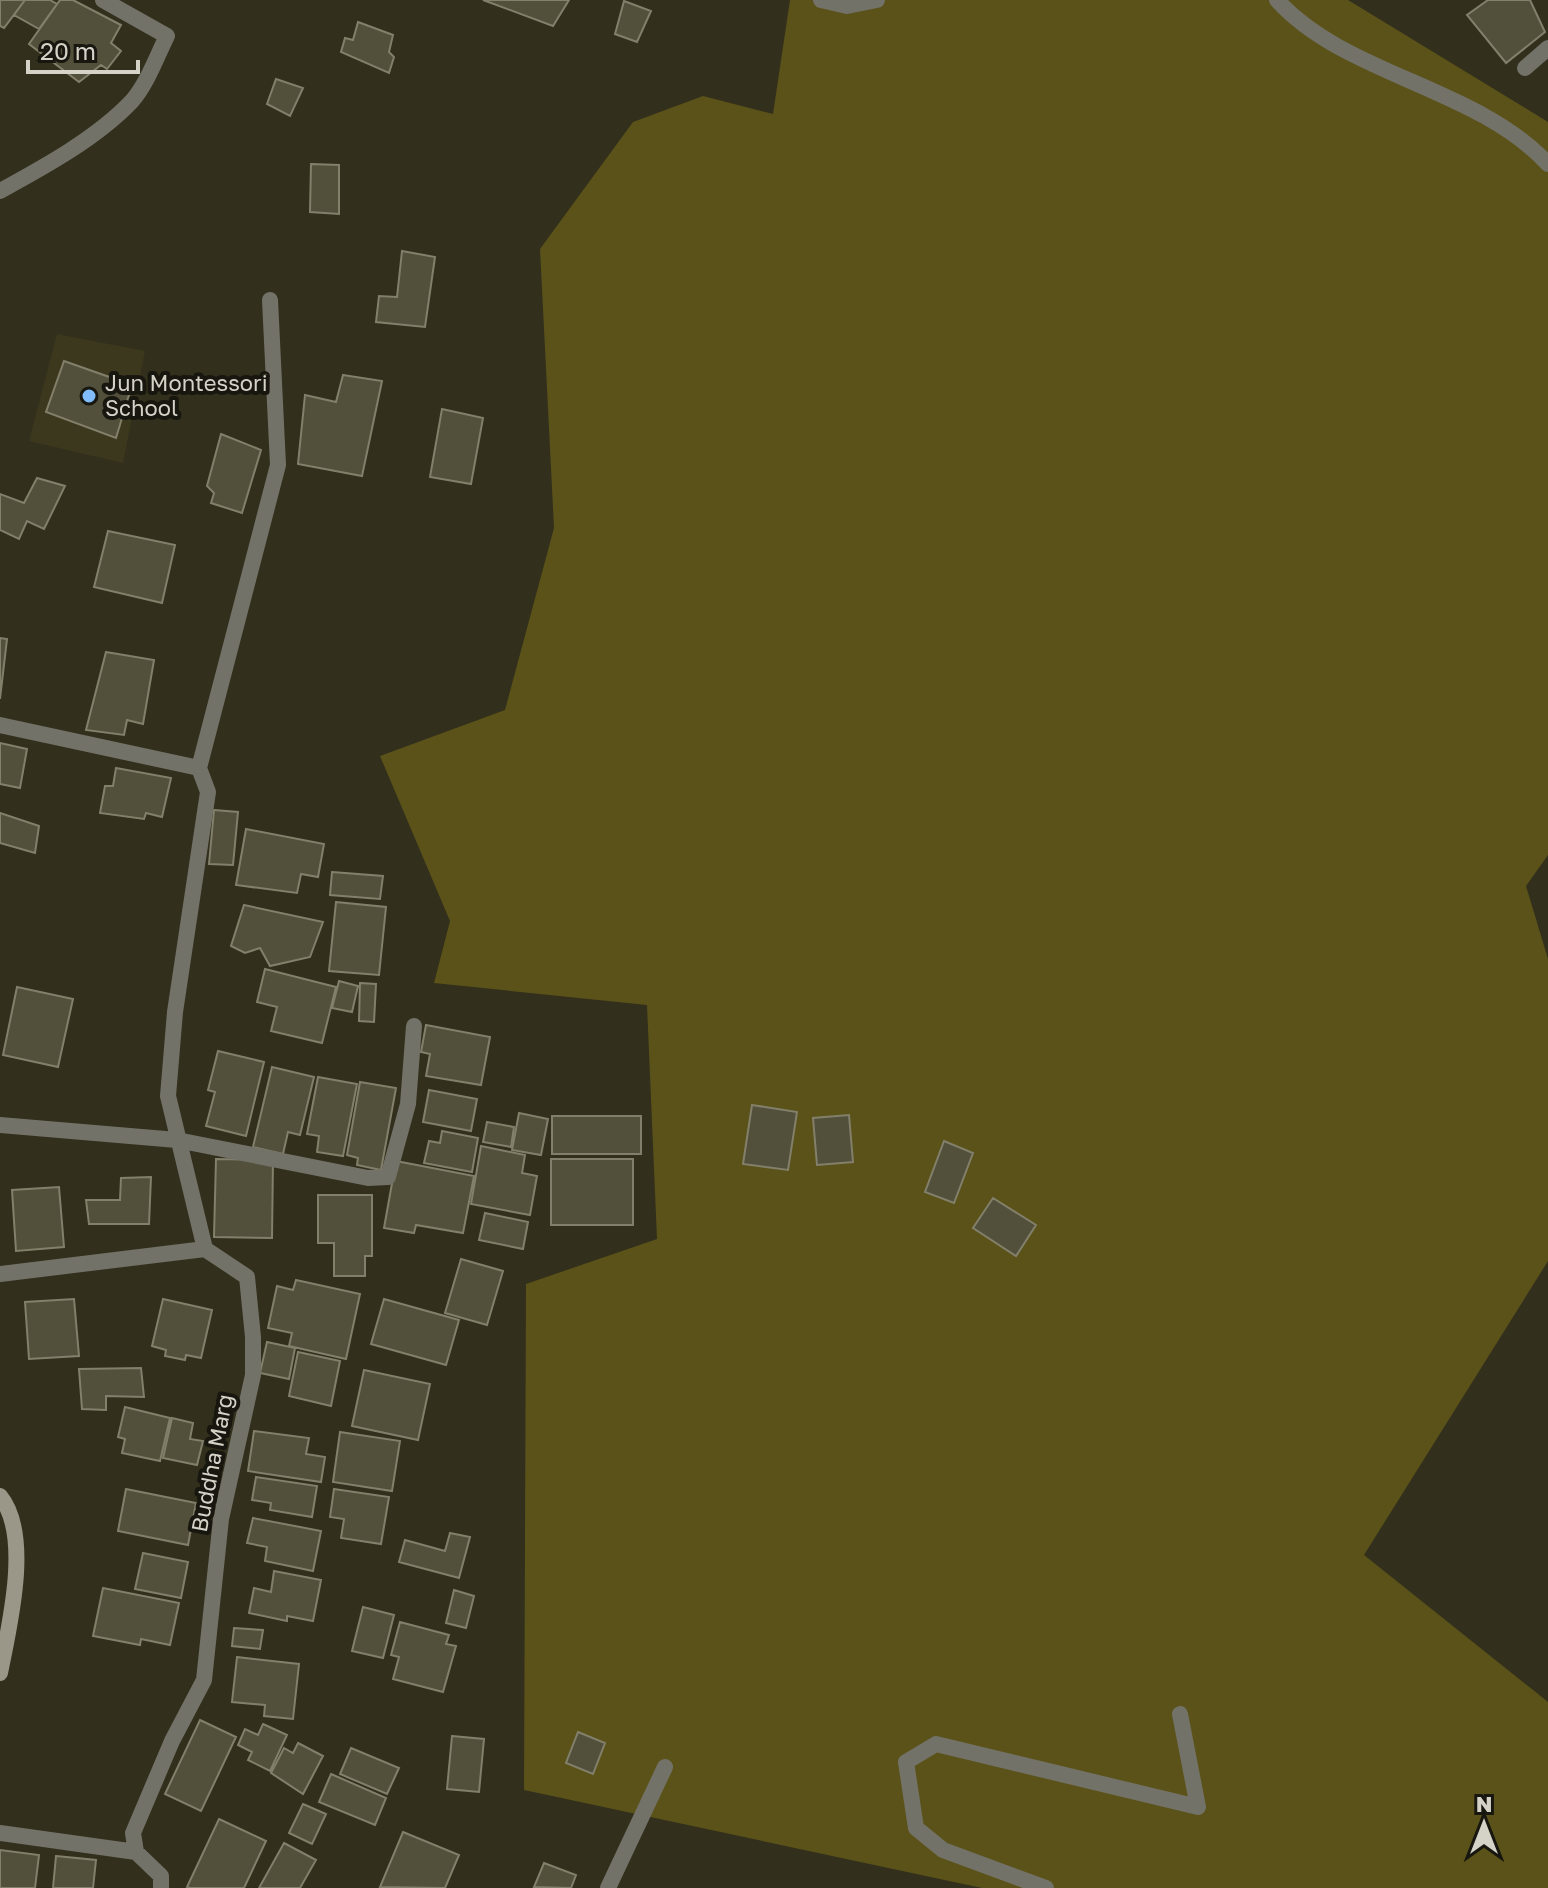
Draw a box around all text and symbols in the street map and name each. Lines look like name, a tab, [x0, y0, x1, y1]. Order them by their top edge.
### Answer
scale bar	[28, 24, 138, 74]
text: 20 m	[40, 36, 96, 65]
place label: Jun Montessori School	[105, 369, 268, 421]
marker: Jun Montessori School	[80, 387, 98, 405]
street label: Buddha Marg	[185, 1392, 238, 1534]
north arrow	[1444, 1784, 1524, 1864]
text: N	[1476, 1790, 1492, 1817]

